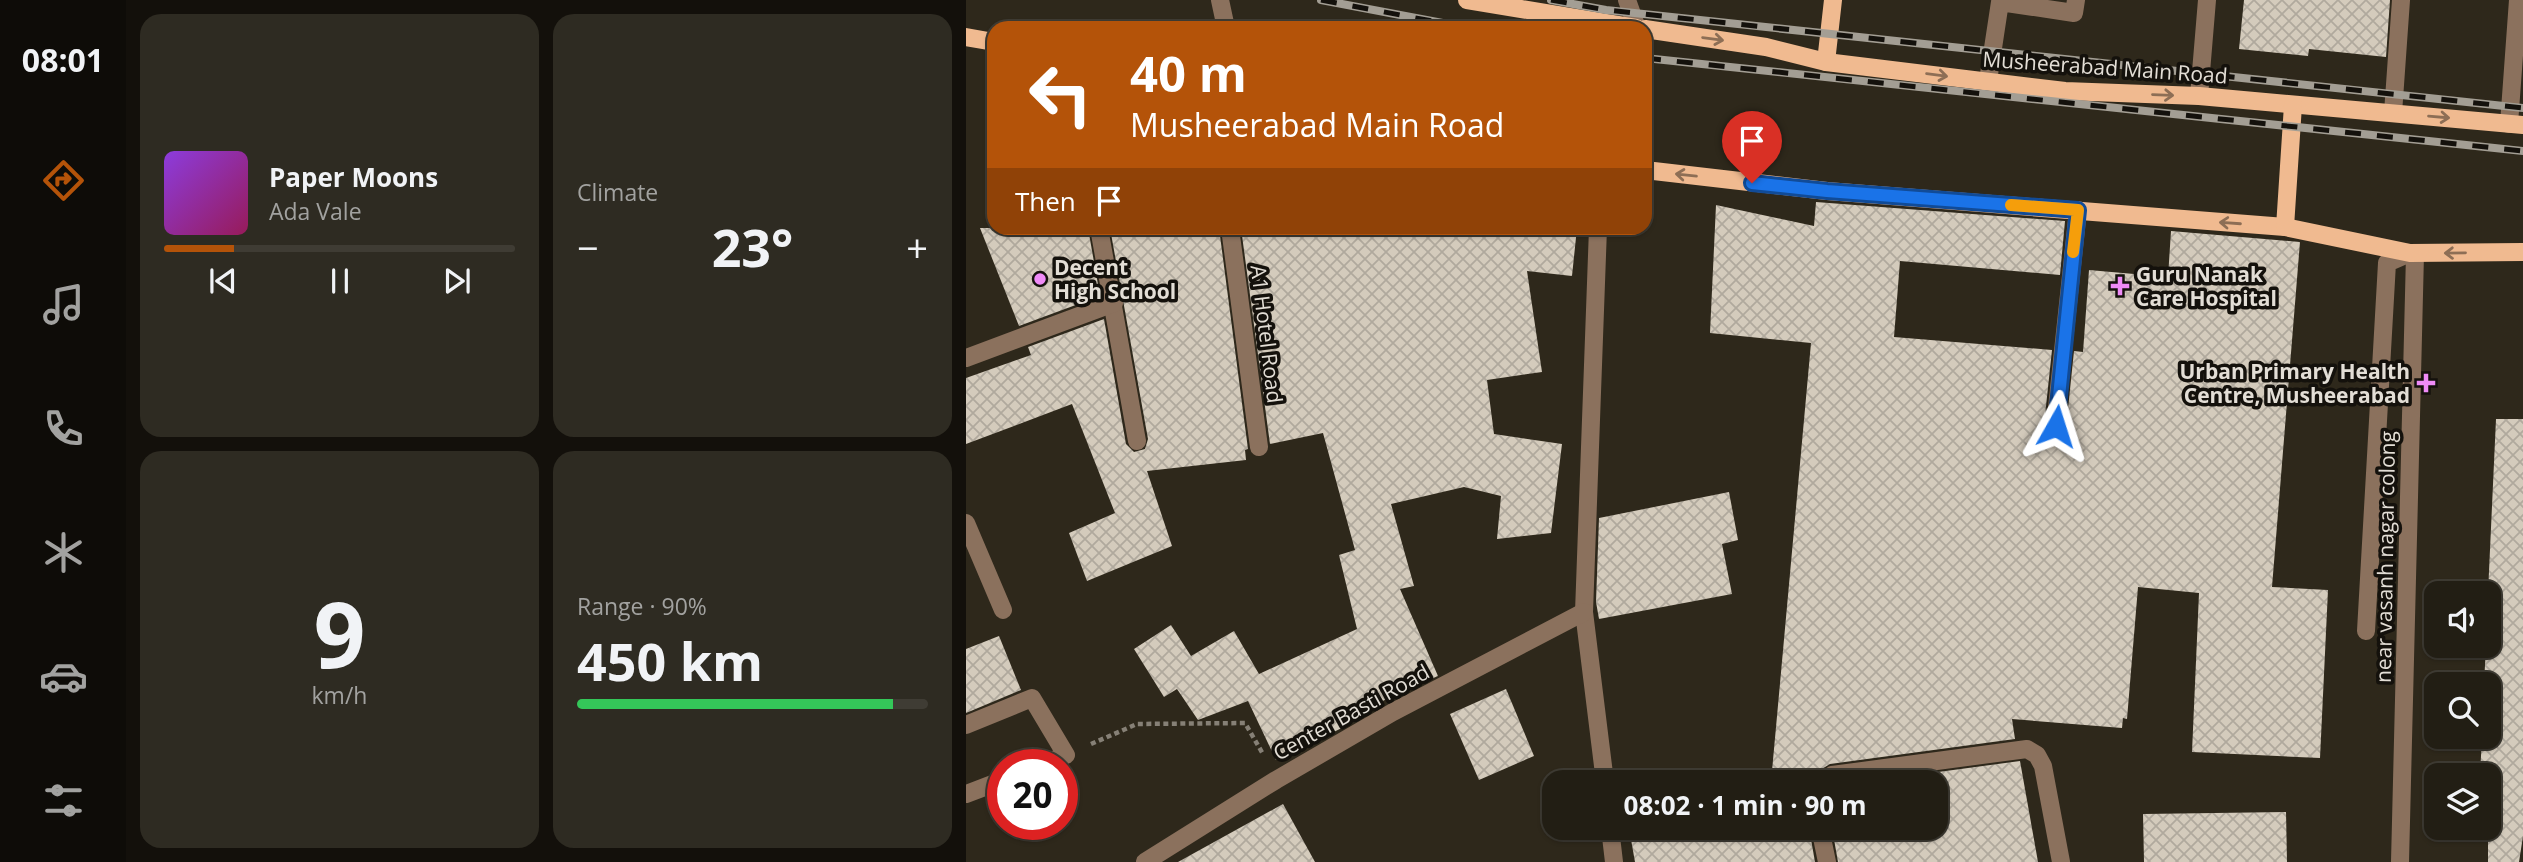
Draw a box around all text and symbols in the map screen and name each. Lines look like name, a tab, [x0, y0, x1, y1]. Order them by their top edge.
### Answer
one-way arrow	[1701, 33, 1723, 46]
text: 08:01	[22, 38, 104, 81]
text: 40 m	[1130, 40, 1247, 106]
street label: Musheerabad Main Road	[1982, 44, 2228, 90]
icon: left	[1015, 49, 1106, 140]
one-way arrow	[1925, 69, 1948, 82]
one-way arrow	[2151, 88, 2174, 101]
text: Musheerabad Main Road	[1130, 103, 1504, 146]
pin	[1722, 111, 1782, 183]
one-way arrow	[2427, 111, 2450, 124]
icon: arrive	[1733, 122, 1771, 160]
icon: directions	[39, 156, 88, 205]
text: Paper Moons	[269, 159, 438, 195]
one-way arrow	[1675, 168, 1698, 181]
text: Climate	[577, 176, 658, 208]
icon: arrive	[1090, 182, 1128, 220]
text: Then	[1015, 183, 1076, 219]
text: Ada Vale	[269, 195, 362, 227]
text: 23°	[712, 211, 793, 282]
one-way arrow	[2219, 216, 2242, 229]
text: −	[577, 221, 599, 273]
text: +	[906, 221, 928, 273]
one-way arrow	[2444, 246, 2467, 260]
place label: Decent High School	[1054, 253, 1176, 305]
place label: Guru Nanak Care Hospital	[2136, 260, 2277, 312]
icon: previous	[204, 262, 242, 300]
icon: pause	[321, 262, 359, 300]
icon: next	[438, 262, 476, 300]
street label: A1 Hotel Road	[1245, 263, 1289, 405]
marker: Decent High School	[1032, 271, 1048, 287]
marker: Guru Nanak Care Hospital	[2110, 276, 2130, 296]
icon: music	[39, 280, 88, 329]
place label: Urban Primary Health Centre, Musheerabad	[2180, 357, 2410, 409]
marker: Urban Primary Health Centre, Musheerabad	[2416, 373, 2436, 393]
position arrow	[2019, 389, 2093, 463]
icon: phone	[39, 404, 88, 453]
street label: near vasanh nagar colong	[2369, 431, 2401, 683]
icon: climate	[39, 528, 88, 577]
text: 9	[313, 571, 366, 695]
map controls	[2424, 581, 2501, 840]
button: sound	[2424, 581, 2501, 658]
text: Range · 90%	[577, 590, 707, 622]
text: 450 km	[577, 625, 763, 696]
icon: car	[39, 652, 88, 701]
street label: Center Basti Road	[1268, 657, 1434, 767]
button: search	[2424, 672, 2501, 749]
text: km/h	[312, 679, 367, 711]
speed limit sign: 20	[987, 749, 1078, 840]
button: layers	[2424, 763, 2501, 840]
icon: filters	[39, 776, 88, 825]
text: 08:02 · 1 min · 90 m	[1624, 787, 1866, 823]

